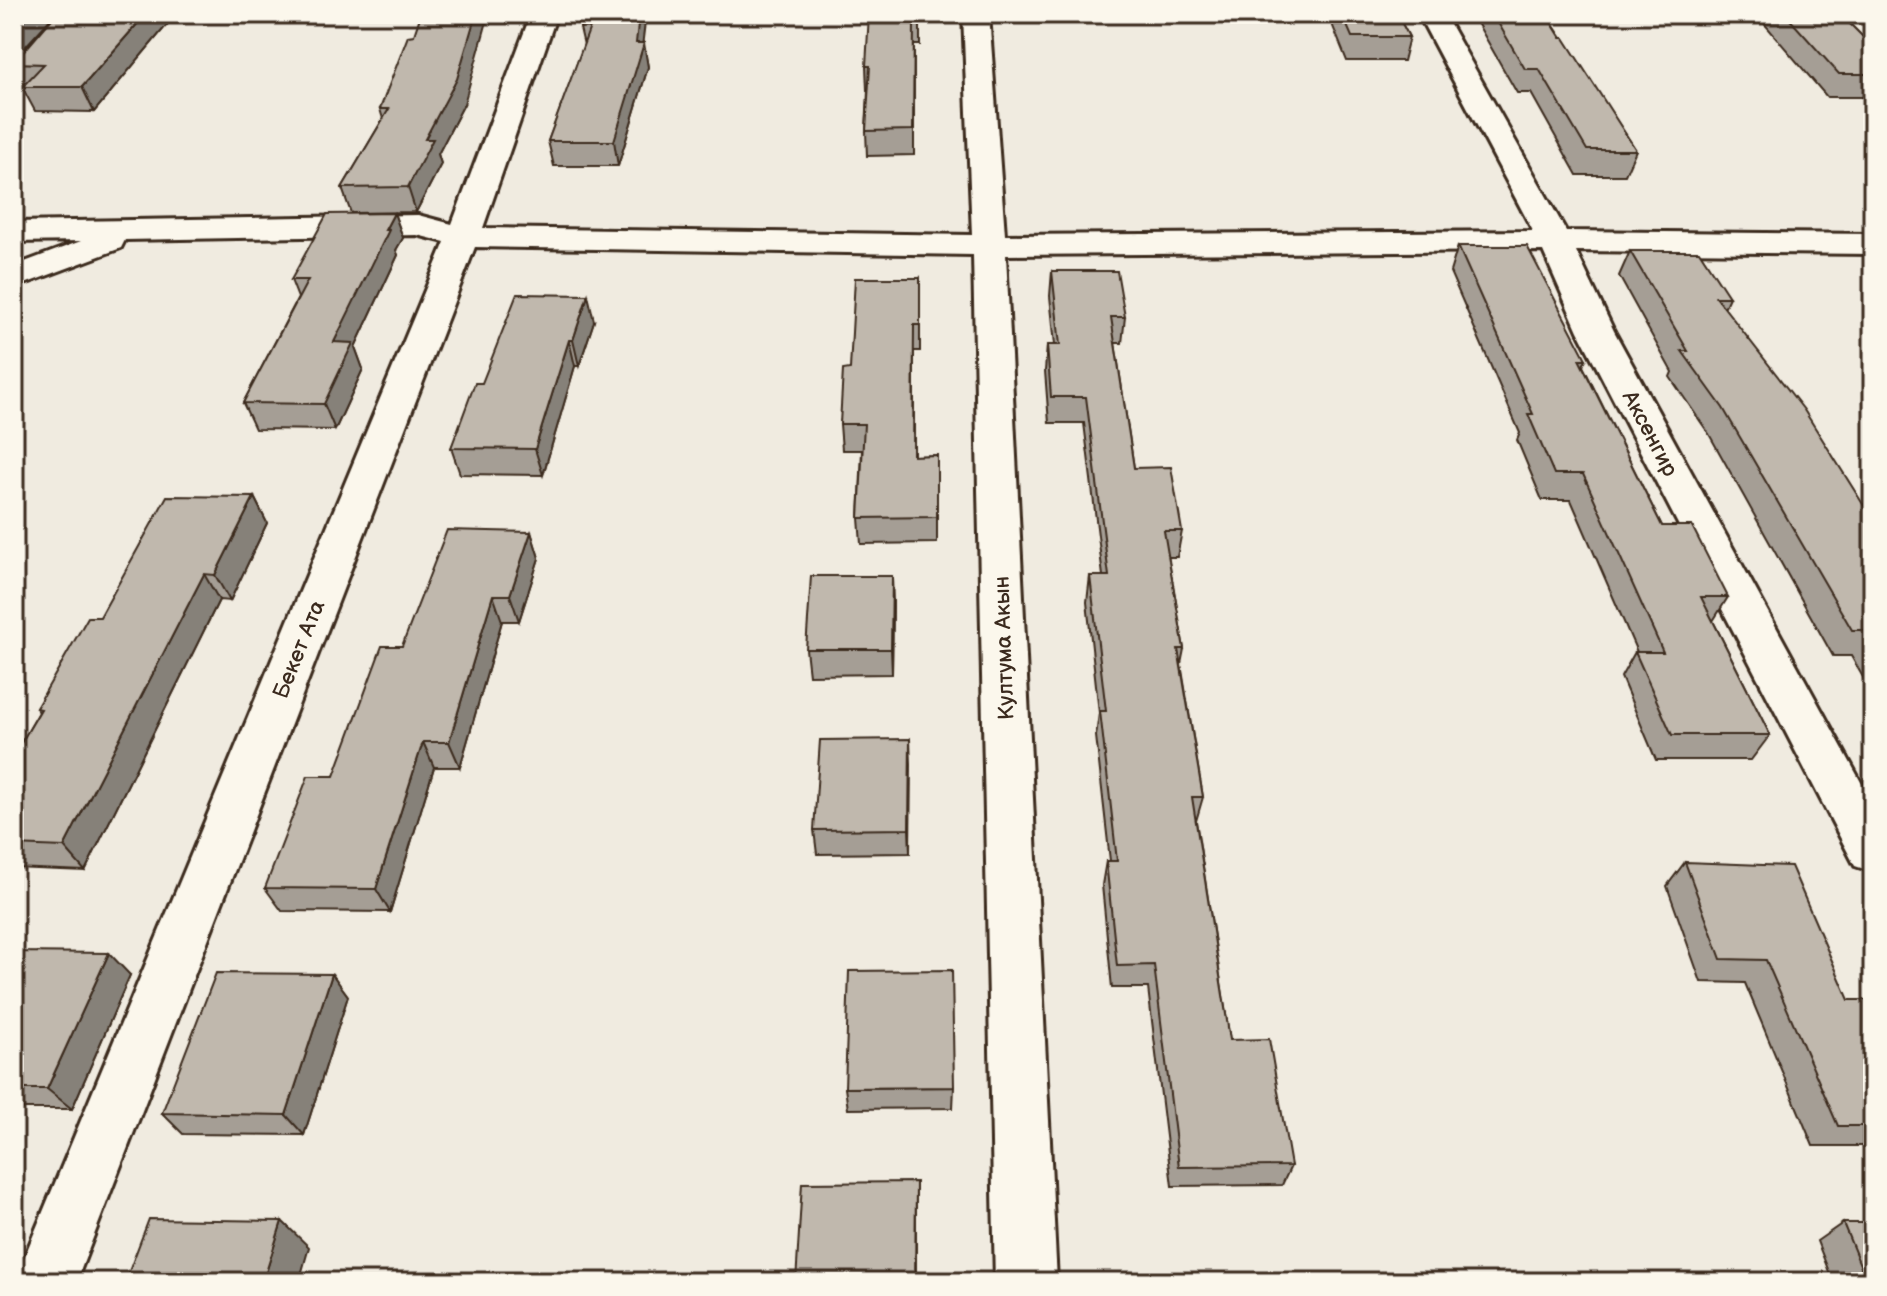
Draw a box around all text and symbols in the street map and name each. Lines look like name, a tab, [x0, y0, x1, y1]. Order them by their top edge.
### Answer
street label: Аксенгир	[1615, 385, 1684, 482]
street label: Култума Акын	[988, 576, 1021, 720]
street label: Бекет Ата	[267, 596, 331, 703]

